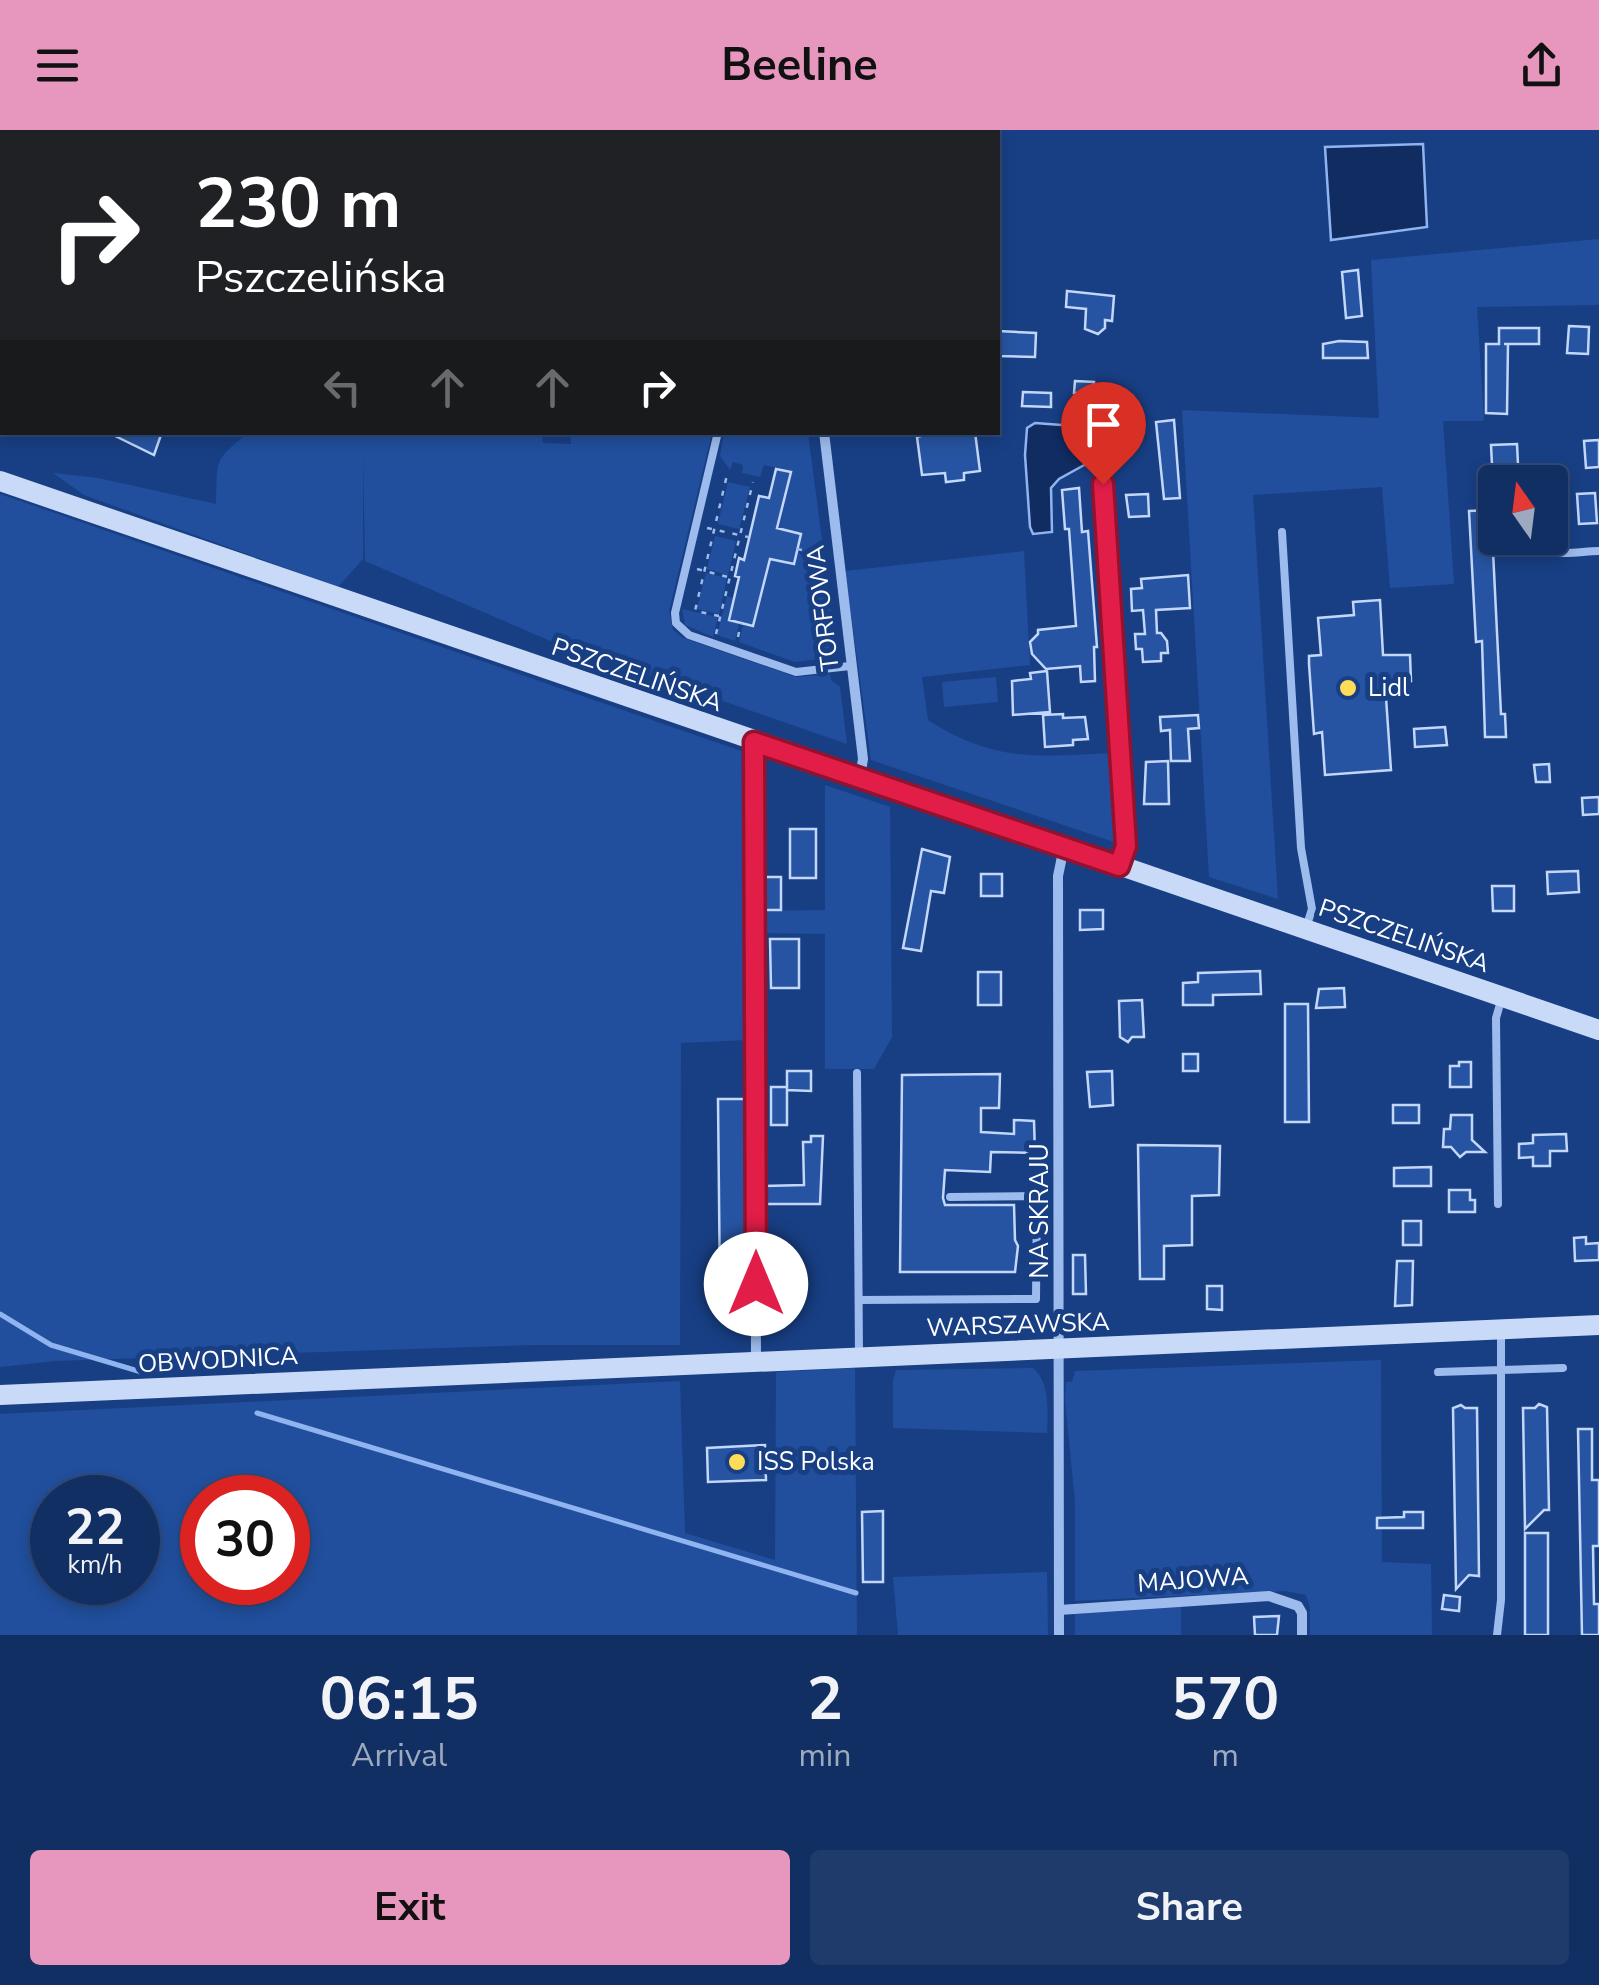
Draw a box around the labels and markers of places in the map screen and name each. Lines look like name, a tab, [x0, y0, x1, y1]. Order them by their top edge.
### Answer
pin	[1061, 382, 1146, 485]
place label: Lidl	[1368, 671, 1410, 705]
marker: Lidl	[1337, 677, 1359, 699]
place label: ISS Polska	[757, 1445, 875, 1479]
marker: ISS Polska	[726, 1451, 748, 1473]

